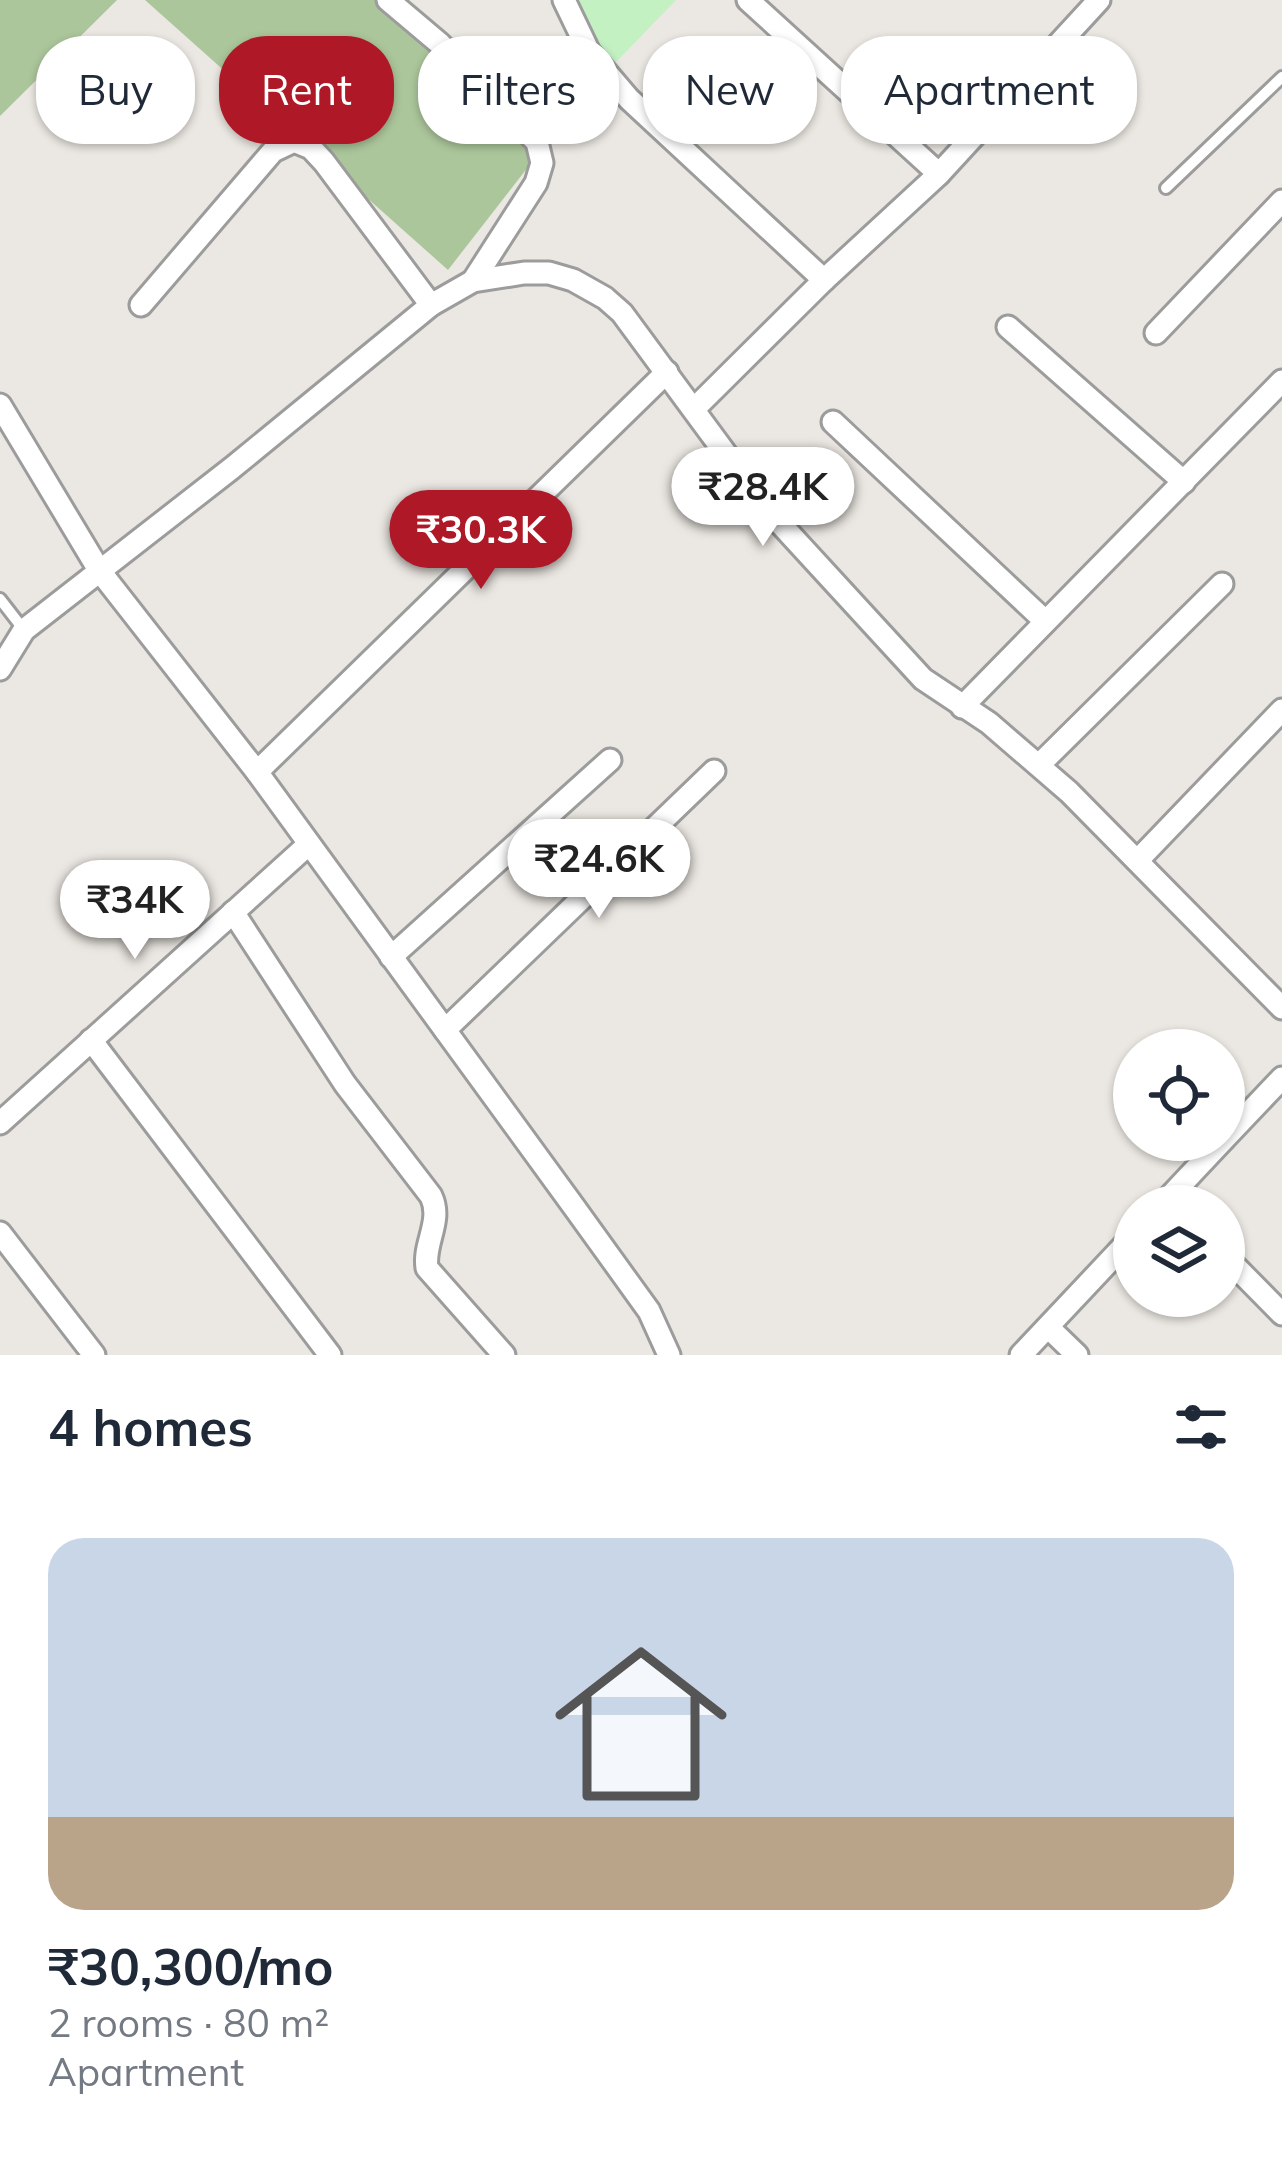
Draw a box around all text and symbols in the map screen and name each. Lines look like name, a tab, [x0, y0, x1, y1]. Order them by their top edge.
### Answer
chip: Buy	[36, 36, 195, 144]
chip: Rent	[219, 36, 394, 144]
chip: Filters	[418, 36, 619, 144]
chip: New	[643, 36, 817, 144]
chip: Apartment	[841, 36, 1137, 144]
pin: ₹28.4K	[665, 447, 861, 549]
text: ₹28.4K	[698, 461, 828, 510]
pin: ₹30.3K	[383, 490, 579, 592]
text: ₹30.3K	[416, 504, 546, 553]
pin: ₹24.6K	[501, 819, 697, 921]
text: ₹24.6K	[534, 833, 664, 882]
pin: ₹34K	[64, 860, 206, 962]
text: ₹34K	[87, 874, 183, 923]
map controls	[1113, 1029, 1245, 1317]
button: locate	[1113, 1029, 1245, 1161]
button: layers	[1113, 1185, 1245, 1317]
icon: filters	[1168, 1394, 1234, 1460]
text: 4 homes	[48, 1395, 253, 1459]
icon: home	[533, 1616, 749, 1832]
text: ₹30,300/mo	[48, 1934, 333, 1998]
text: 2 rooms · 80 m²	[48, 1998, 329, 2047]
text: Apartment	[48, 2047, 244, 2096]

